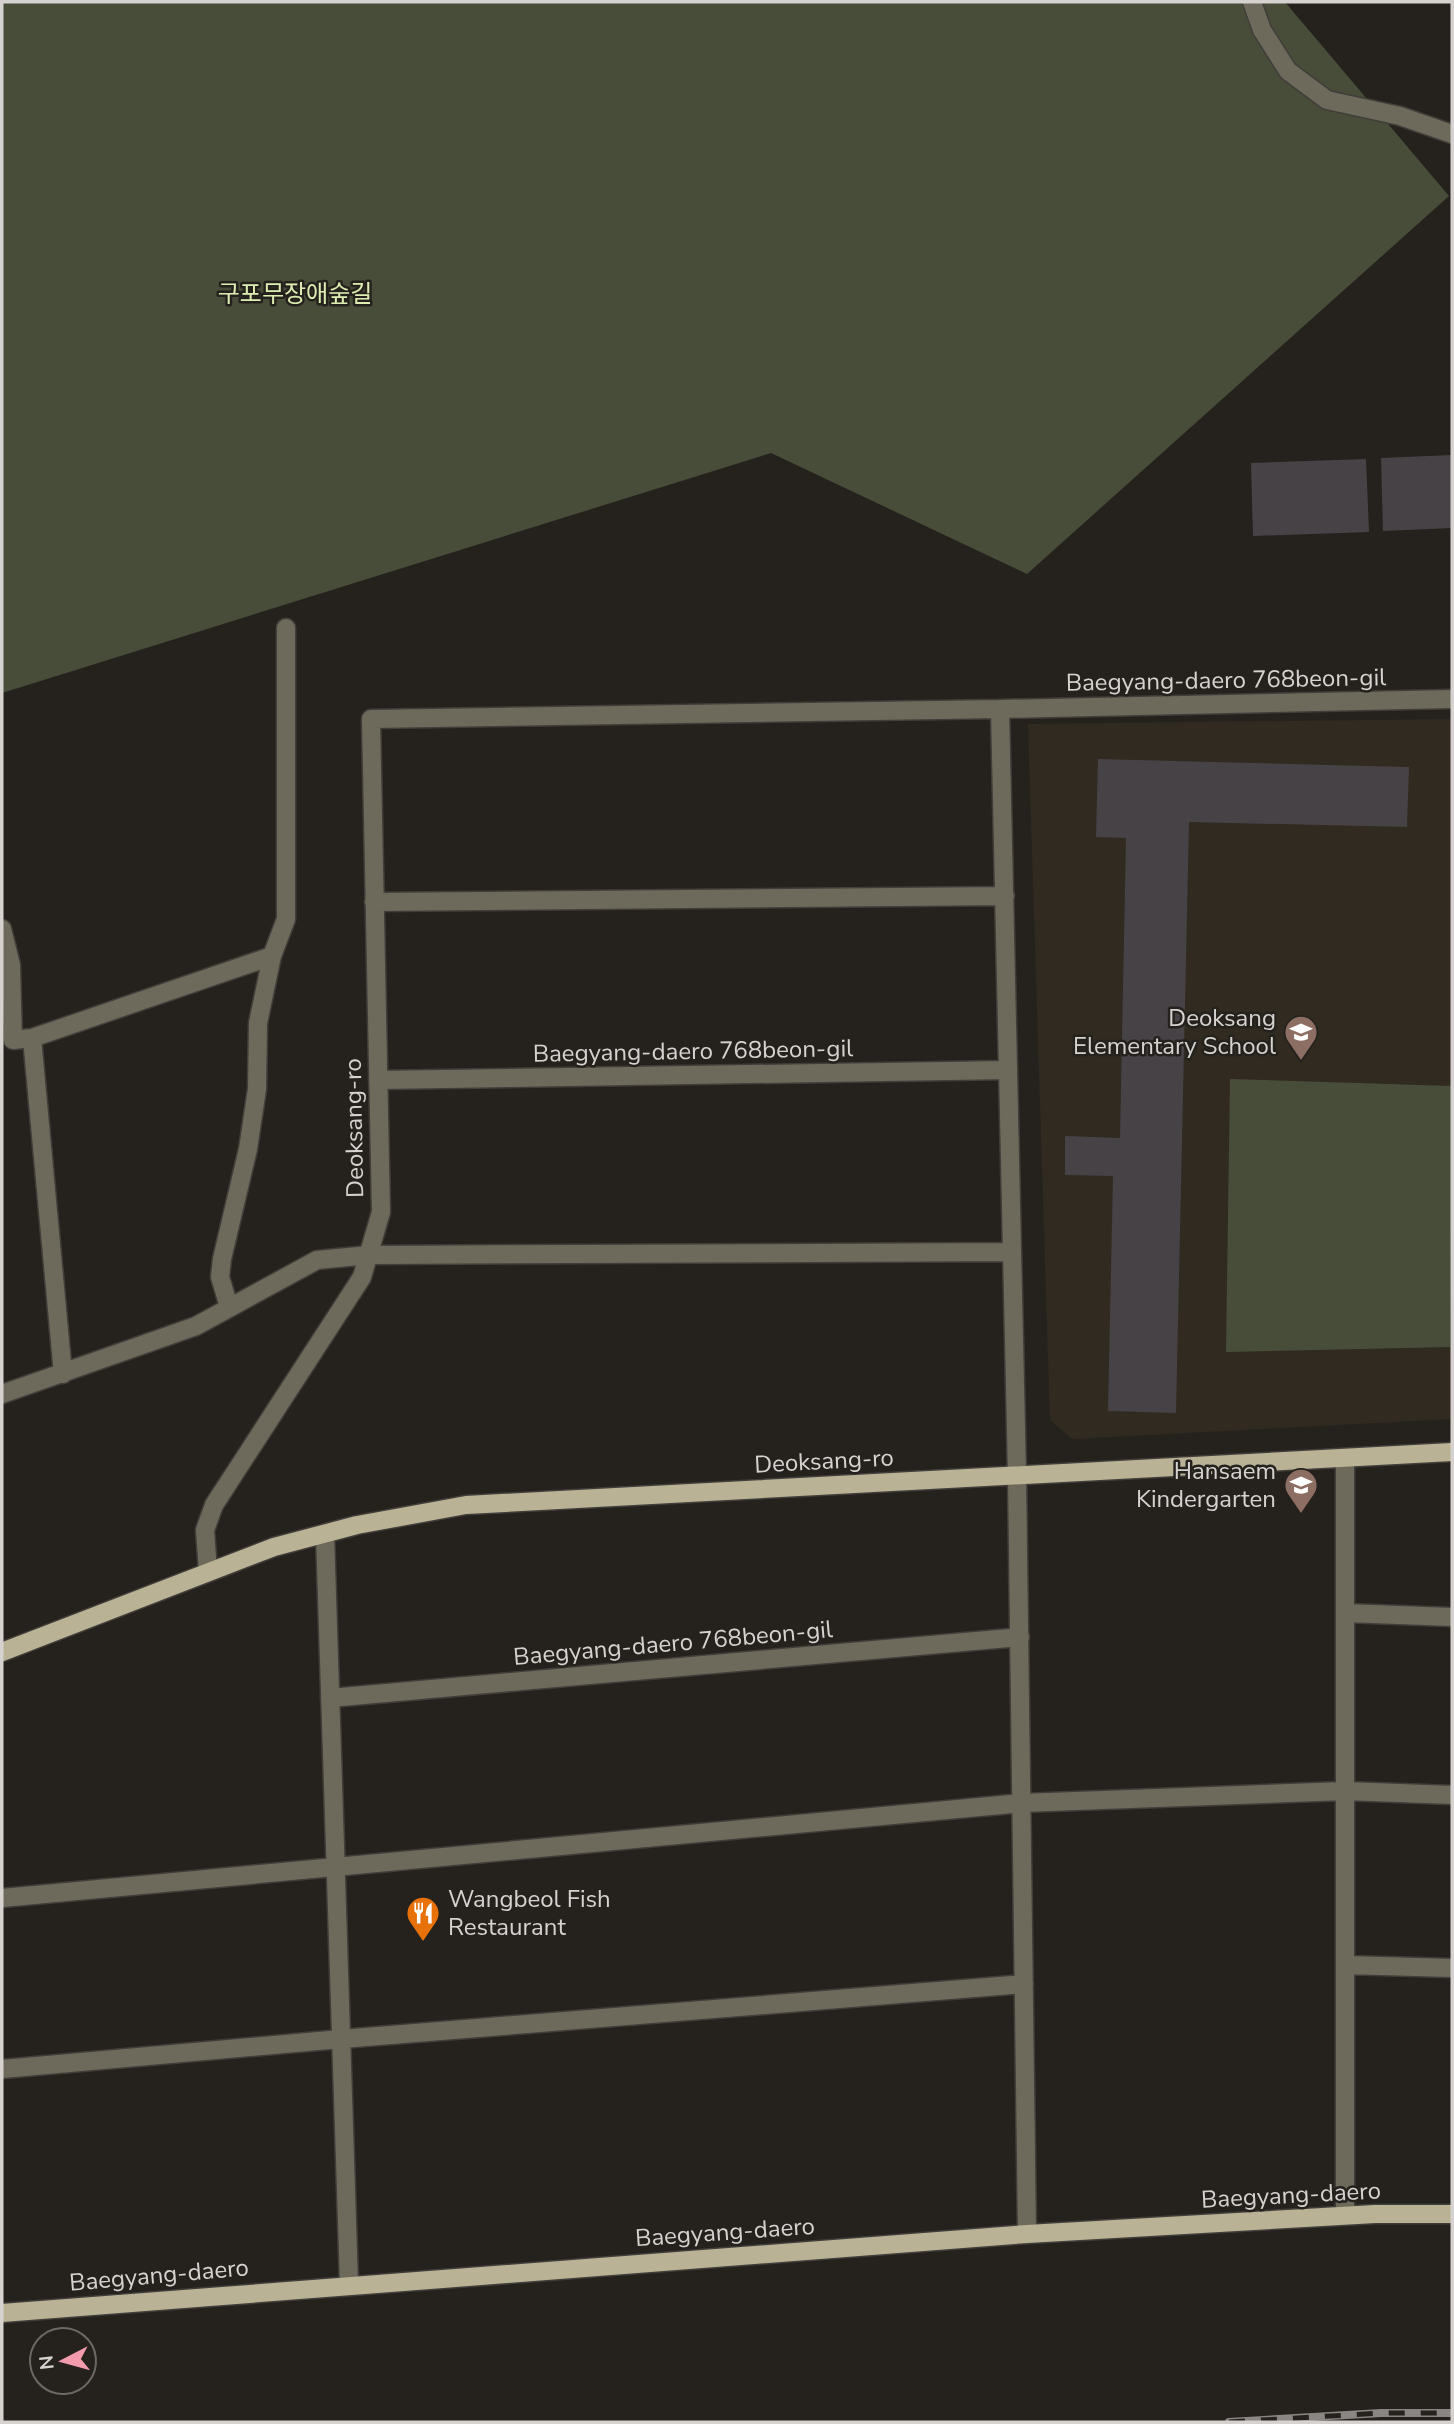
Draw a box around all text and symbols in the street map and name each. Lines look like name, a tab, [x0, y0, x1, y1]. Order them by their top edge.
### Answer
park label: 구포무장애숲길	[218, 278, 372, 310]
street label: Baegyang-daero 768beon-gil	[1066, 661, 1386, 699]
place label: Deoksang Elementary School	[1073, 1002, 1276, 1062]
school or university icon: Deoksang Elementary School	[1282, 1013, 1320, 1062]
street label: Baegyang-daero 768beon-gil	[533, 1032, 853, 1070]
street label: Deoksang-ro	[337, 1058, 371, 1198]
street label: Deoksang-ro	[753, 1441, 895, 1481]
place label: Hansaem Kindergarten	[1136, 1455, 1276, 1515]
school or university icon: Hansaem Kindergarten	[1282, 1466, 1320, 1515]
street label: Baegyang-daero 768beon-gil	[512, 1613, 834, 1673]
place label: Wangbeol Fish Restaurant	[448, 1883, 611, 1943]
restaurant icon: Wangbeol Fish Restaurant	[404, 1894, 442, 1943]
street label: Baegyang-daero	[1200, 2174, 1382, 2216]
street label: Baegyang-daero	[634, 2210, 816, 2254]
street label: Baegyang-daero	[68, 2251, 250, 2299]
north arrow	[28, 2326, 98, 2396]
text: N	[33, 2354, 61, 2371]

